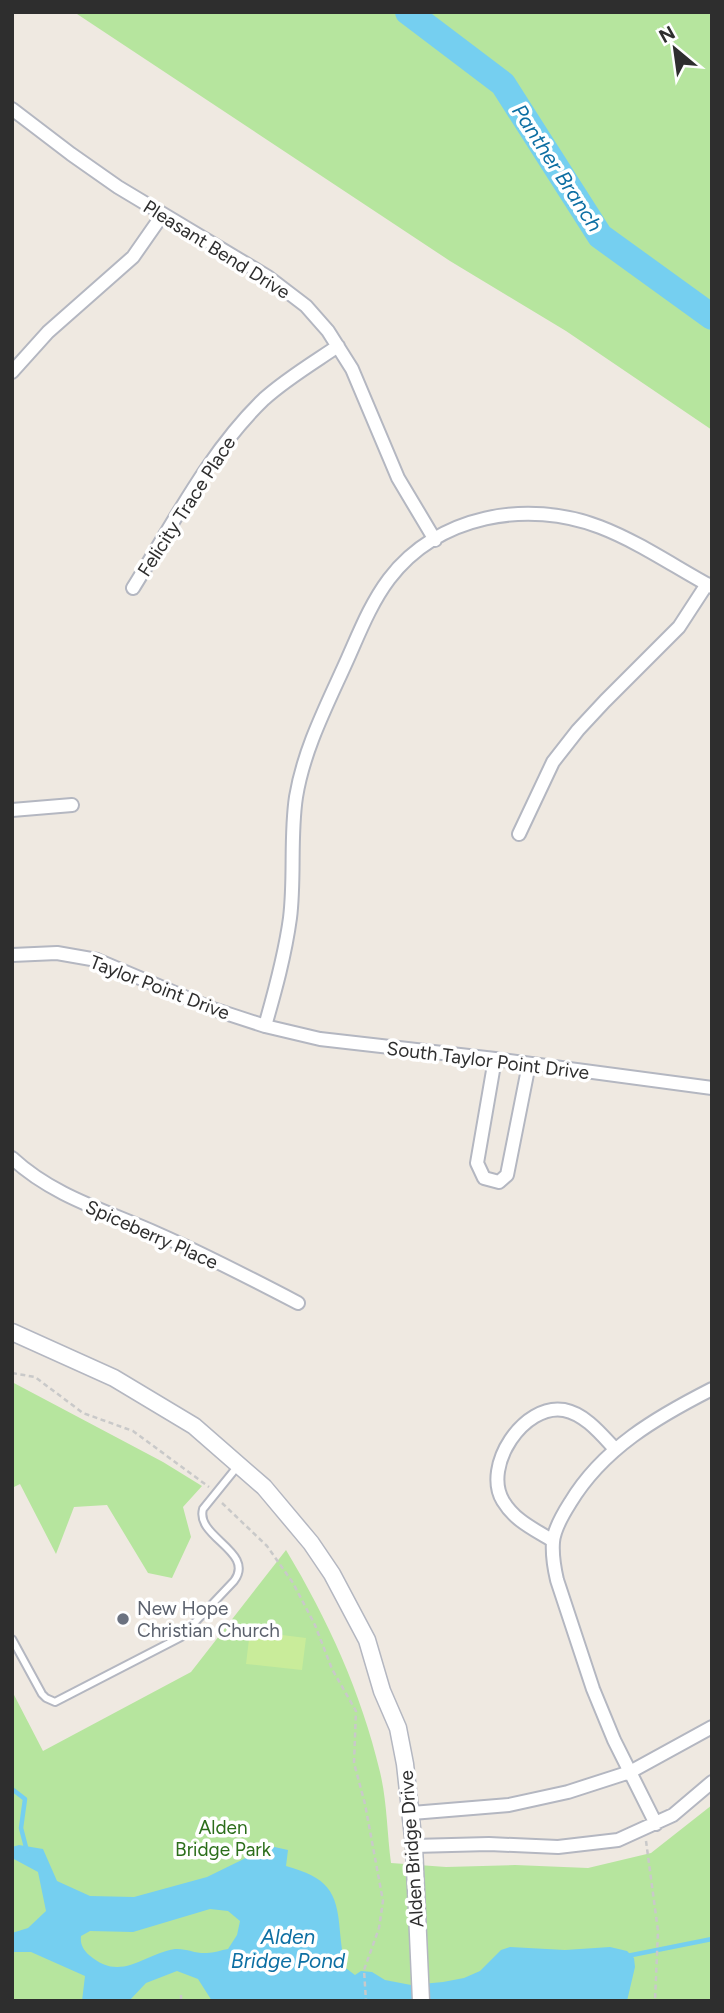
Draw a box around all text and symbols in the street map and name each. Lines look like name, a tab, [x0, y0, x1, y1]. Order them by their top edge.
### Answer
north arrow	[640, 14, 710, 84]
text: N	[655, 21, 679, 48]
water label: Panther Branch	[507, 99, 608, 236]
street label: Pleasant Bend Drive	[139, 195, 294, 304]
street label: Felicity Trace Place	[133, 432, 240, 581]
street label: Taylor Point Drive	[87, 950, 233, 1025]
street label: South Taylor Point Drive	[385, 1037, 590, 1084]
street label: Spiceberry Place	[82, 1195, 222, 1274]
place label: New Hope Christian Church	[137, 1597, 280, 1642]
marker: New Hope Christian Church	[115, 1611, 131, 1627]
street label: Alden Bridge Drive	[395, 1770, 428, 1928]
park label: Alden Bridge Park	[175, 1816, 272, 1861]
water label: Alden Bridge Pond	[231, 1924, 346, 1973]

